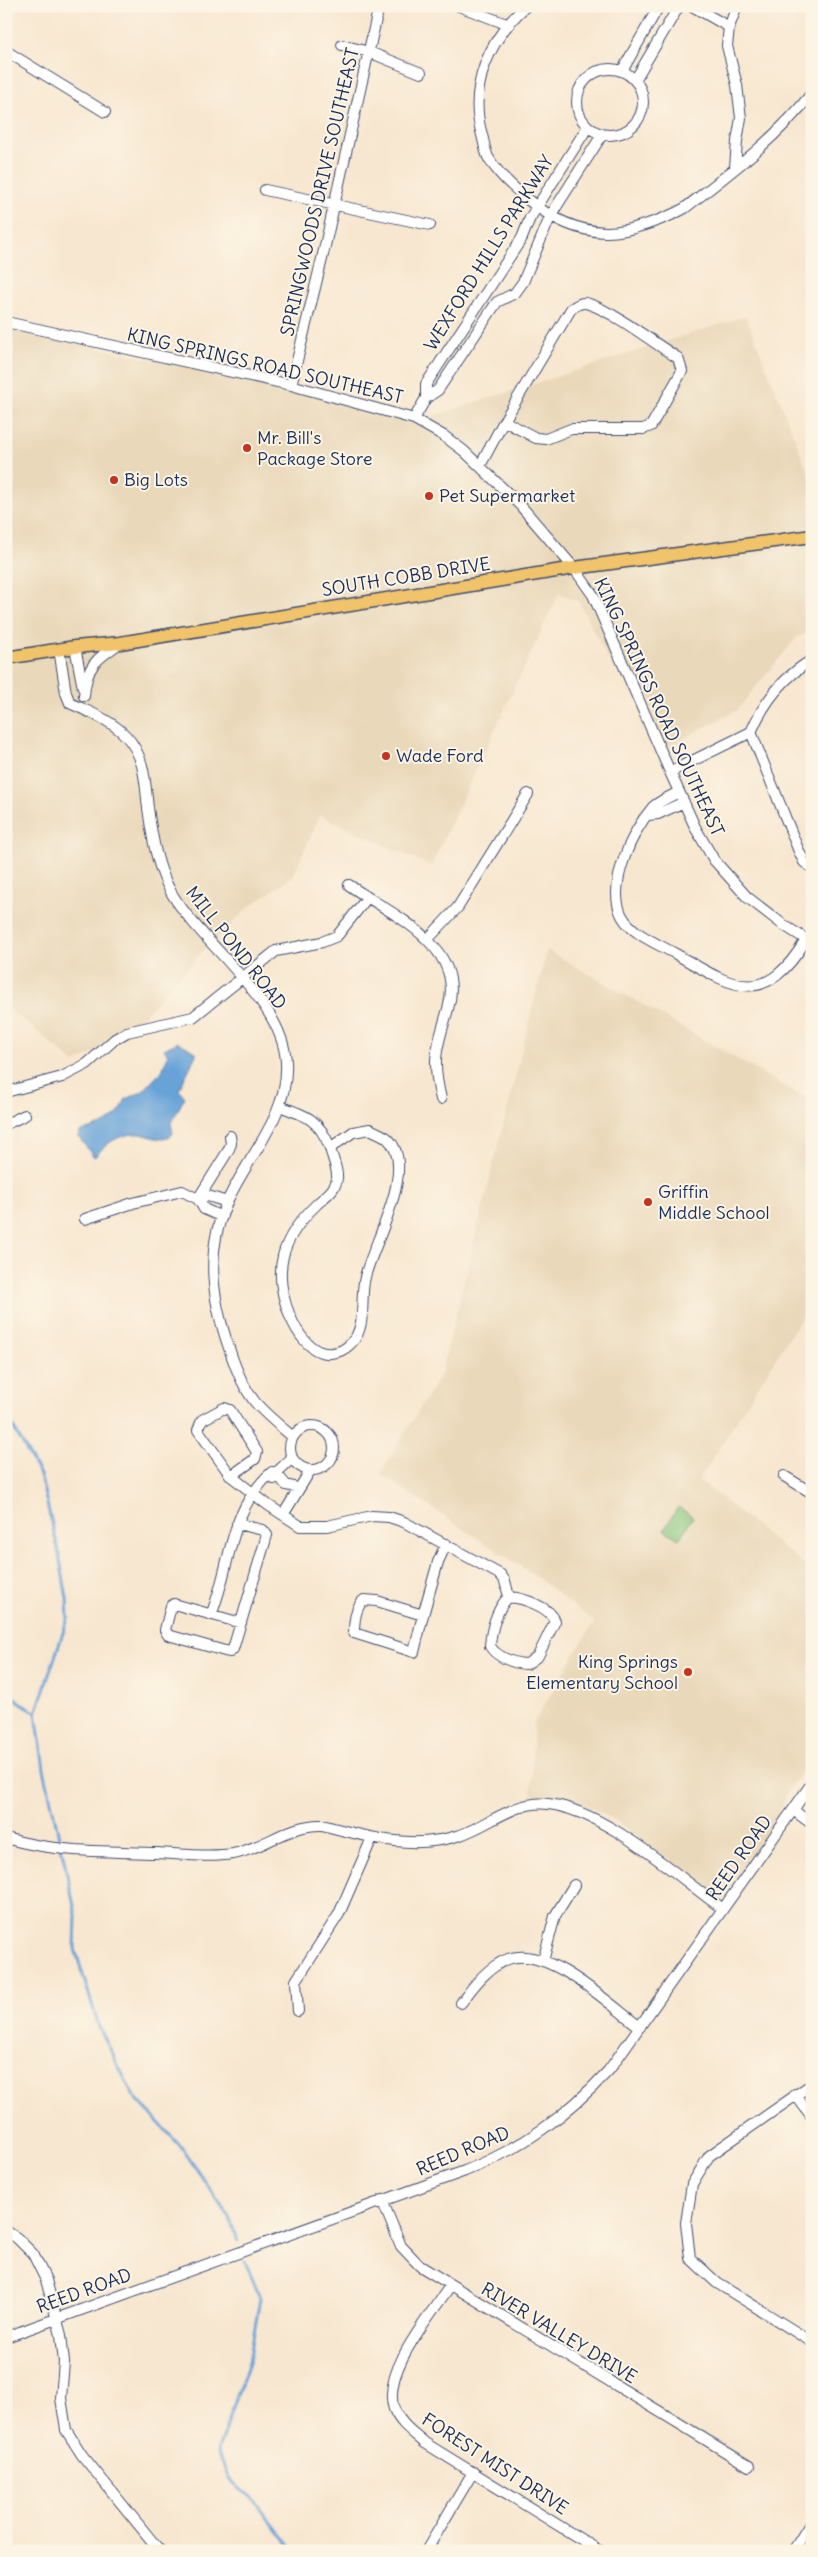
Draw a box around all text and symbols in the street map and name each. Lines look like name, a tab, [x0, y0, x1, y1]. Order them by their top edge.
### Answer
street label: SPRINGWOODS DRIVE SOUTHEAST	[275, 46, 364, 338]
street label: WEXFORD HILLS PARKWAY	[419, 151, 558, 355]
street label: KING SPRINGS ROAD SOUTHEAST	[125, 323, 405, 408]
place label: Mr. Bill's Package Store	[257, 426, 372, 470]
marker: Mr. Bill's Package Store	[241, 442, 253, 454]
place label: Big Lots	[124, 468, 188, 491]
marker: Big Lots	[108, 474, 120, 486]
place label: Pet Supermarket	[439, 484, 575, 507]
marker: Pet Supermarket	[423, 490, 435, 502]
street label: SOUTH COBB DRIVE	[320, 552, 492, 601]
street label: KING SPRINGS ROAD SOUTHEAST	[589, 574, 730, 840]
place label: Wade Ford	[396, 744, 484, 767]
marker: Wade Ford	[380, 750, 392, 762]
street label: MILL POND ROAD	[181, 881, 292, 1014]
place label: Griffin Middle School	[658, 1180, 770, 1224]
marker: Griffin Middle School	[642, 1196, 654, 1208]
place label: King Springs Elementary School	[526, 1650, 678, 1694]
marker: King Springs Elementary School	[682, 1666, 694, 1678]
street label: REED ROAD	[701, 1810, 776, 1905]
street label: REED ROAD	[413, 2121, 513, 2181]
street label: REED ROAD	[33, 2263, 134, 2318]
street label: RIVER VALLEY DRIVE	[477, 2277, 641, 2388]
street label: FOREST MIST DRIVE	[418, 2408, 573, 2519]

